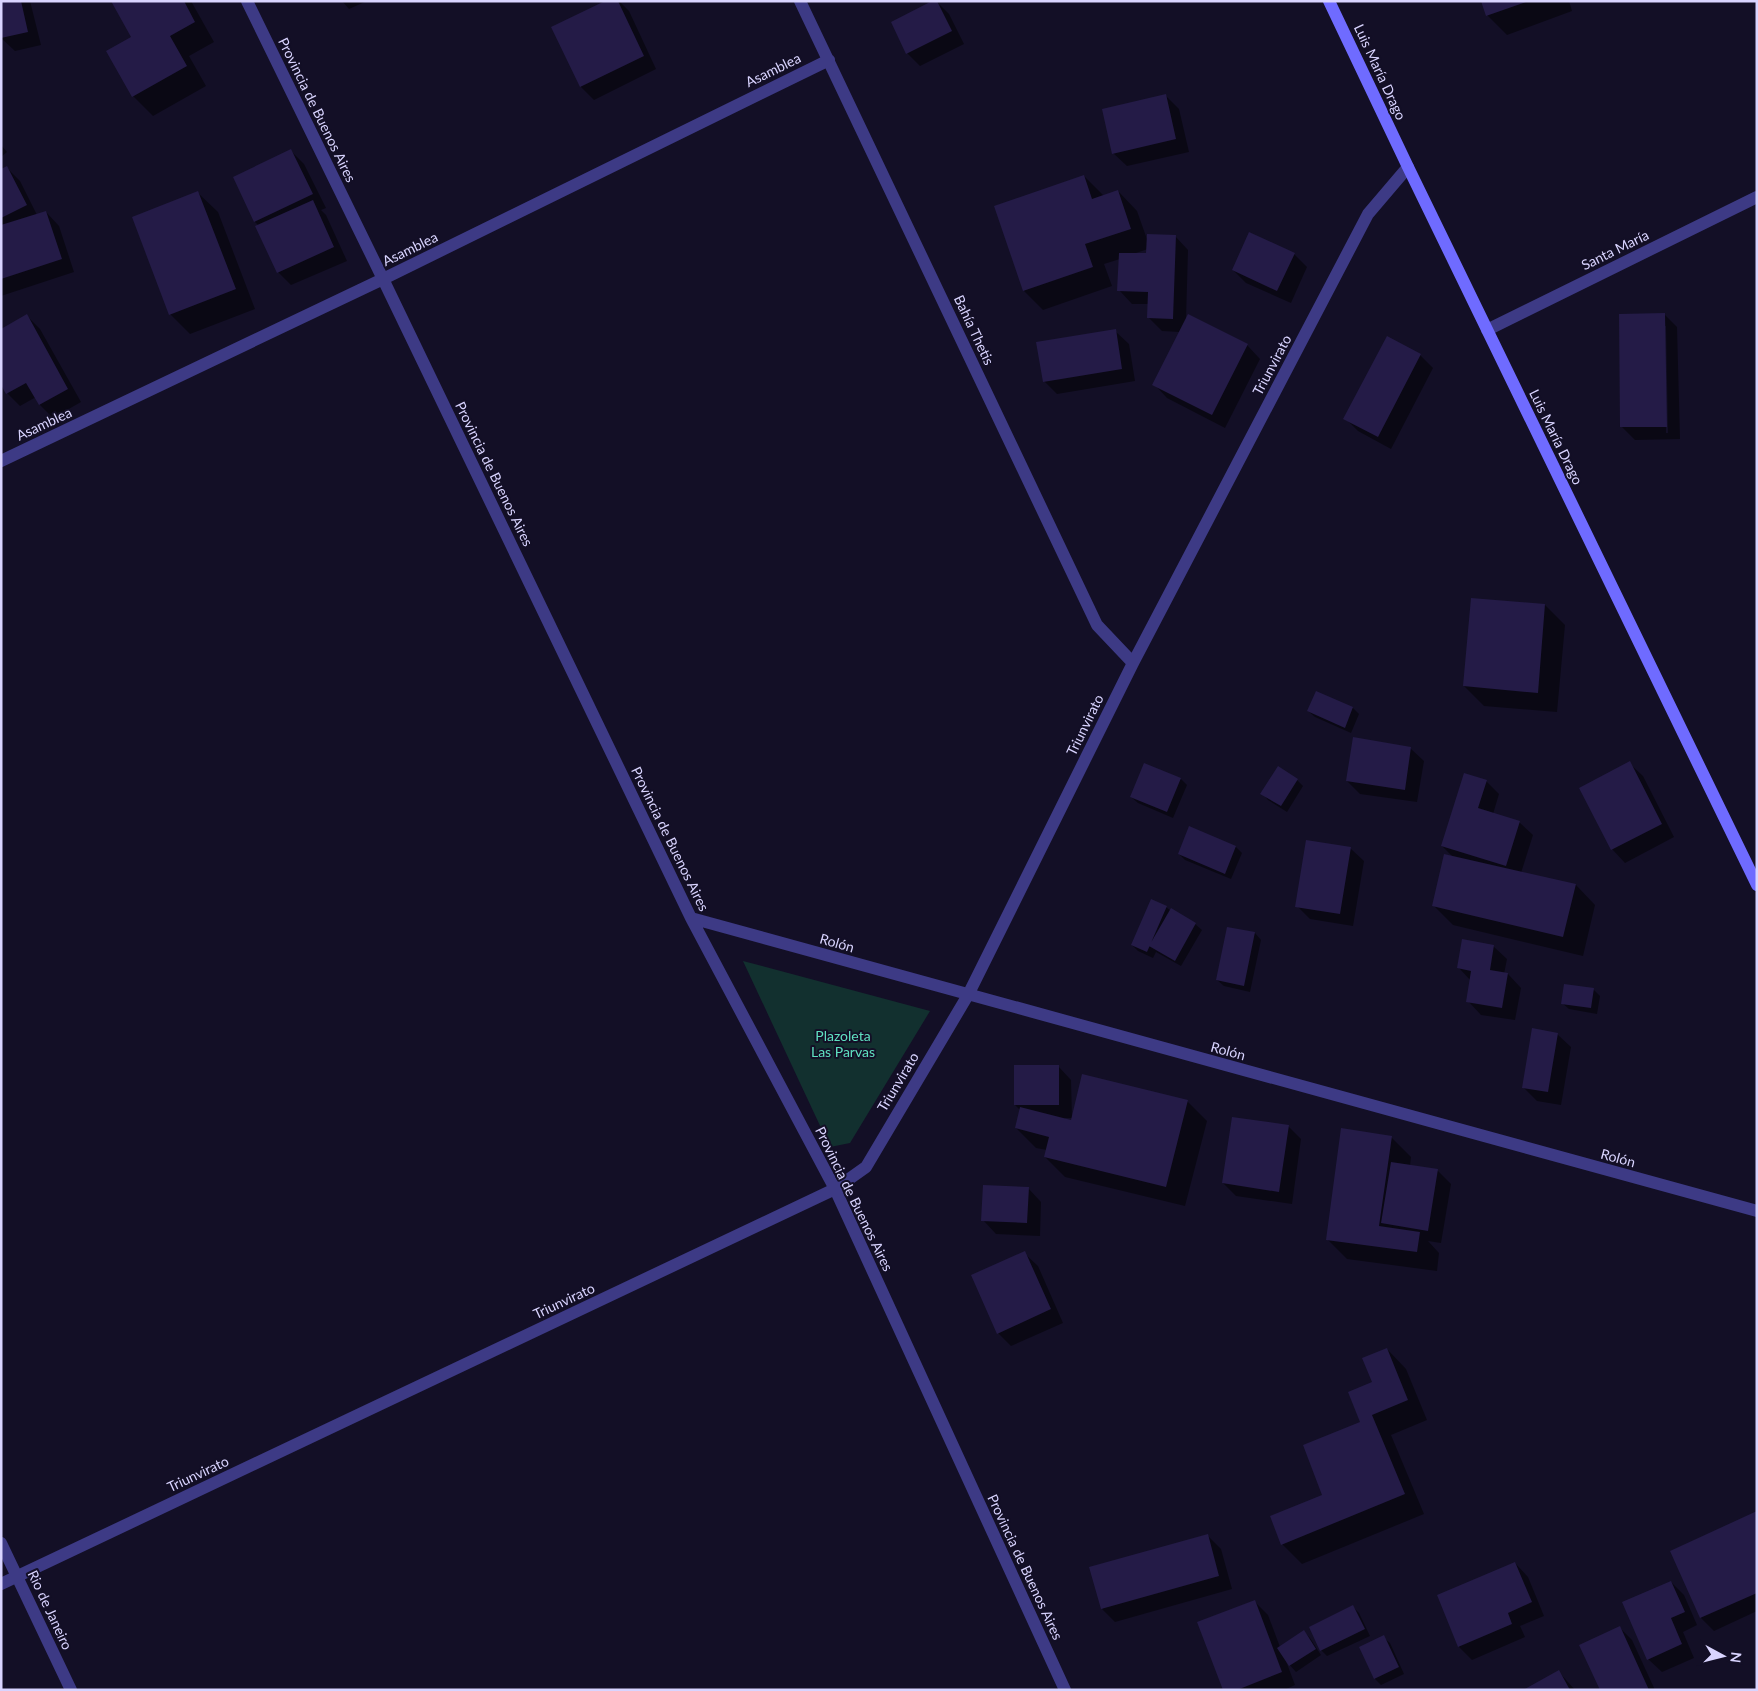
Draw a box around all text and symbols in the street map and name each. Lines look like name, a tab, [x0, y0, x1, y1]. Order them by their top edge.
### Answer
street label: Luis María Drago	[1351, 21, 1410, 123]
street label: Provincia de Buenos Aires	[275, 35, 360, 185]
street label: Asamblea	[742, 49, 803, 90]
street label: Santa María	[1578, 226, 1651, 273]
street label: Asamblea	[379, 228, 440, 269]
street label: Bahía Thetis	[951, 292, 998, 367]
street label: Triunvirato	[1249, 332, 1295, 398]
street label: Luis María Drago	[1526, 386, 1587, 487]
street label: Provincia de Buenos Aires	[452, 399, 537, 549]
street label: Asamblea	[13, 403, 74, 444]
street label: Triunvirato	[1062, 691, 1107, 758]
street label: Provincia de Buenos Aires	[628, 764, 713, 914]
street label: Rolón	[818, 929, 856, 956]
park label: Plazoleta Las Parvas	[811, 1027, 875, 1060]
street label: Rolón	[1209, 1038, 1247, 1063]
street label: Triunvirato	[873, 1049, 922, 1114]
street label: Provincia de Buenos Aires	[812, 1124, 897, 1274]
street label: Rolón	[1599, 1145, 1637, 1170]
street label: Triunvirato	[530, 1279, 597, 1322]
street label: Triunvirato	[164, 1452, 231, 1495]
street label: Provincia de Buenos Aires	[984, 1491, 1067, 1642]
street label: Rio de Janeiro	[25, 1567, 76, 1652]
north arrow	[1698, 1631, 1748, 1681]
text: N	[1727, 1651, 1745, 1664]

